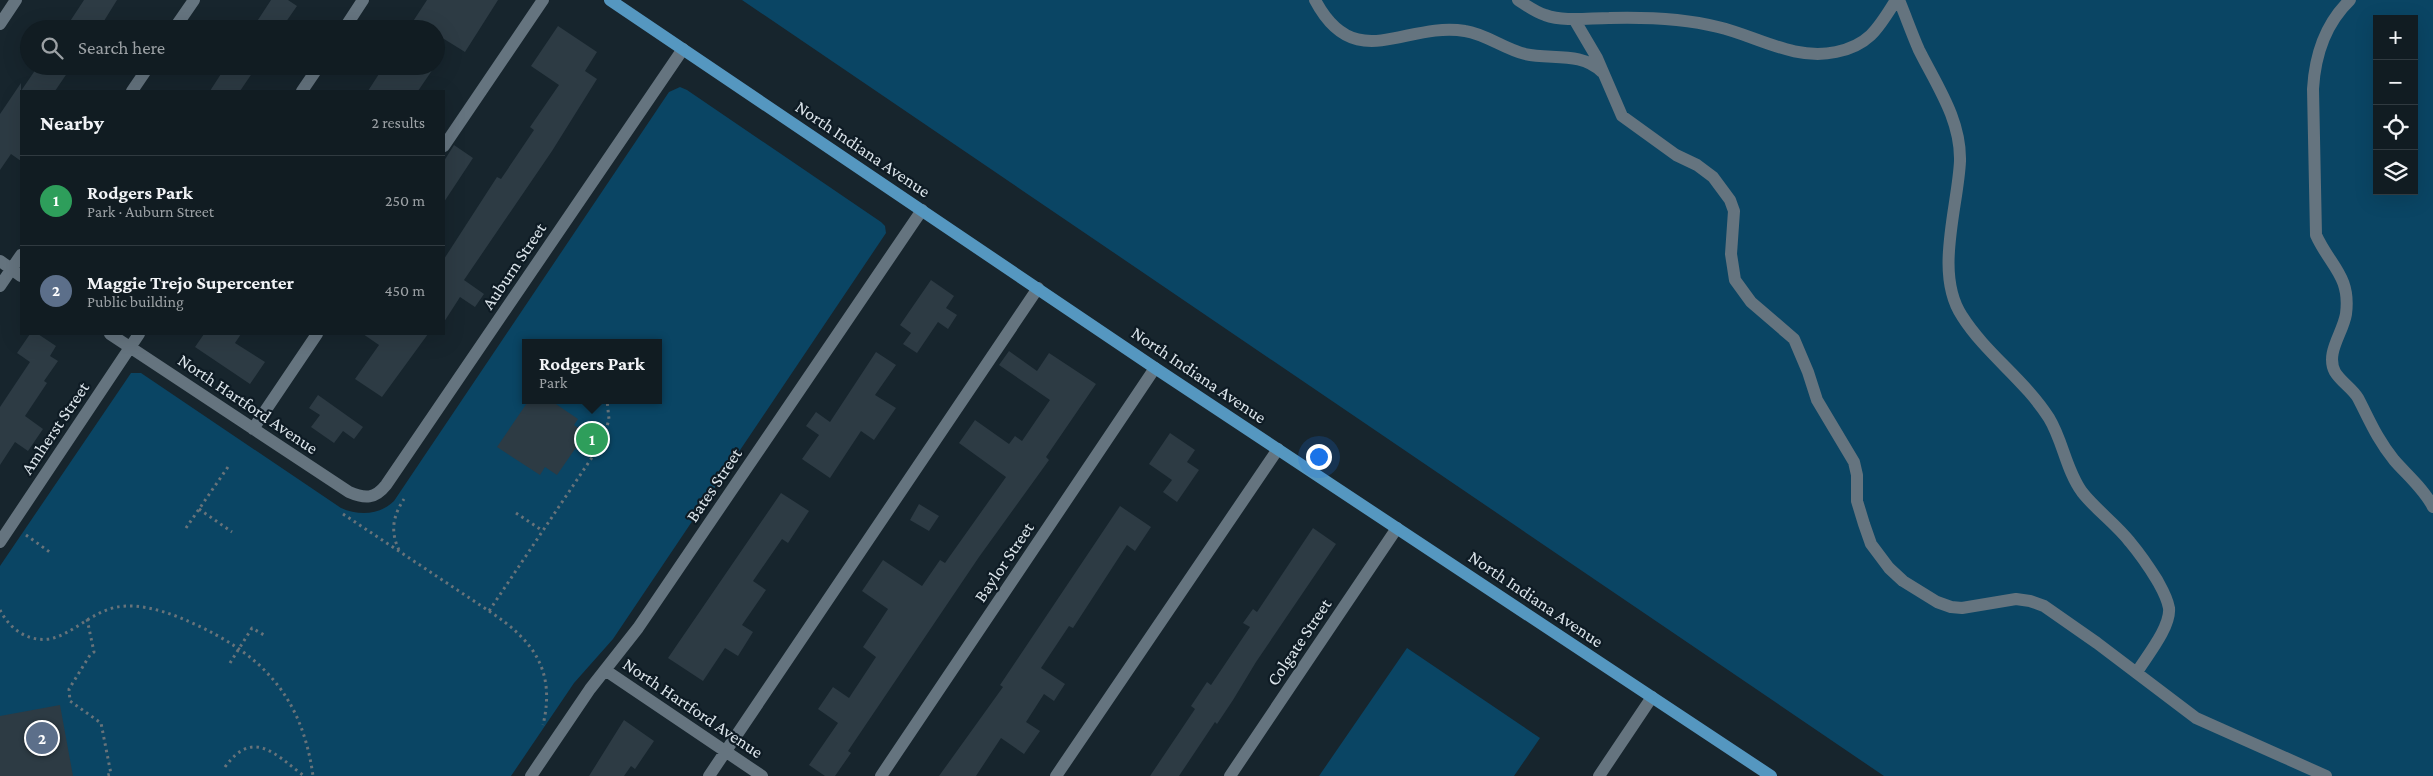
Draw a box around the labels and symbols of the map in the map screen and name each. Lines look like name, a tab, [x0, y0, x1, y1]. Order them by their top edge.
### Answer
street label: North Indiana Avenue	[792, 97, 934, 202]
street label: Auburn Street	[478, 218, 551, 313]
street label: North Indiana Avenue	[1128, 323, 1270, 428]
street label: North Hartford Avenue	[174, 350, 322, 458]
street label: Amherst Street	[17, 377, 94, 478]
pin: 1	[576, 420, 608, 458]
street label: Bates Street	[682, 444, 747, 526]
your location	[1306, 444, 1332, 470]
street label: Baylor Street	[970, 517, 1039, 606]
street label: North Indiana Avenue	[1465, 547, 1607, 652]
street label: Colgate Street	[1263, 594, 1336, 689]
street label: North Hartford Avenue	[619, 654, 767, 762]
pin: 2	[26, 719, 58, 757]

